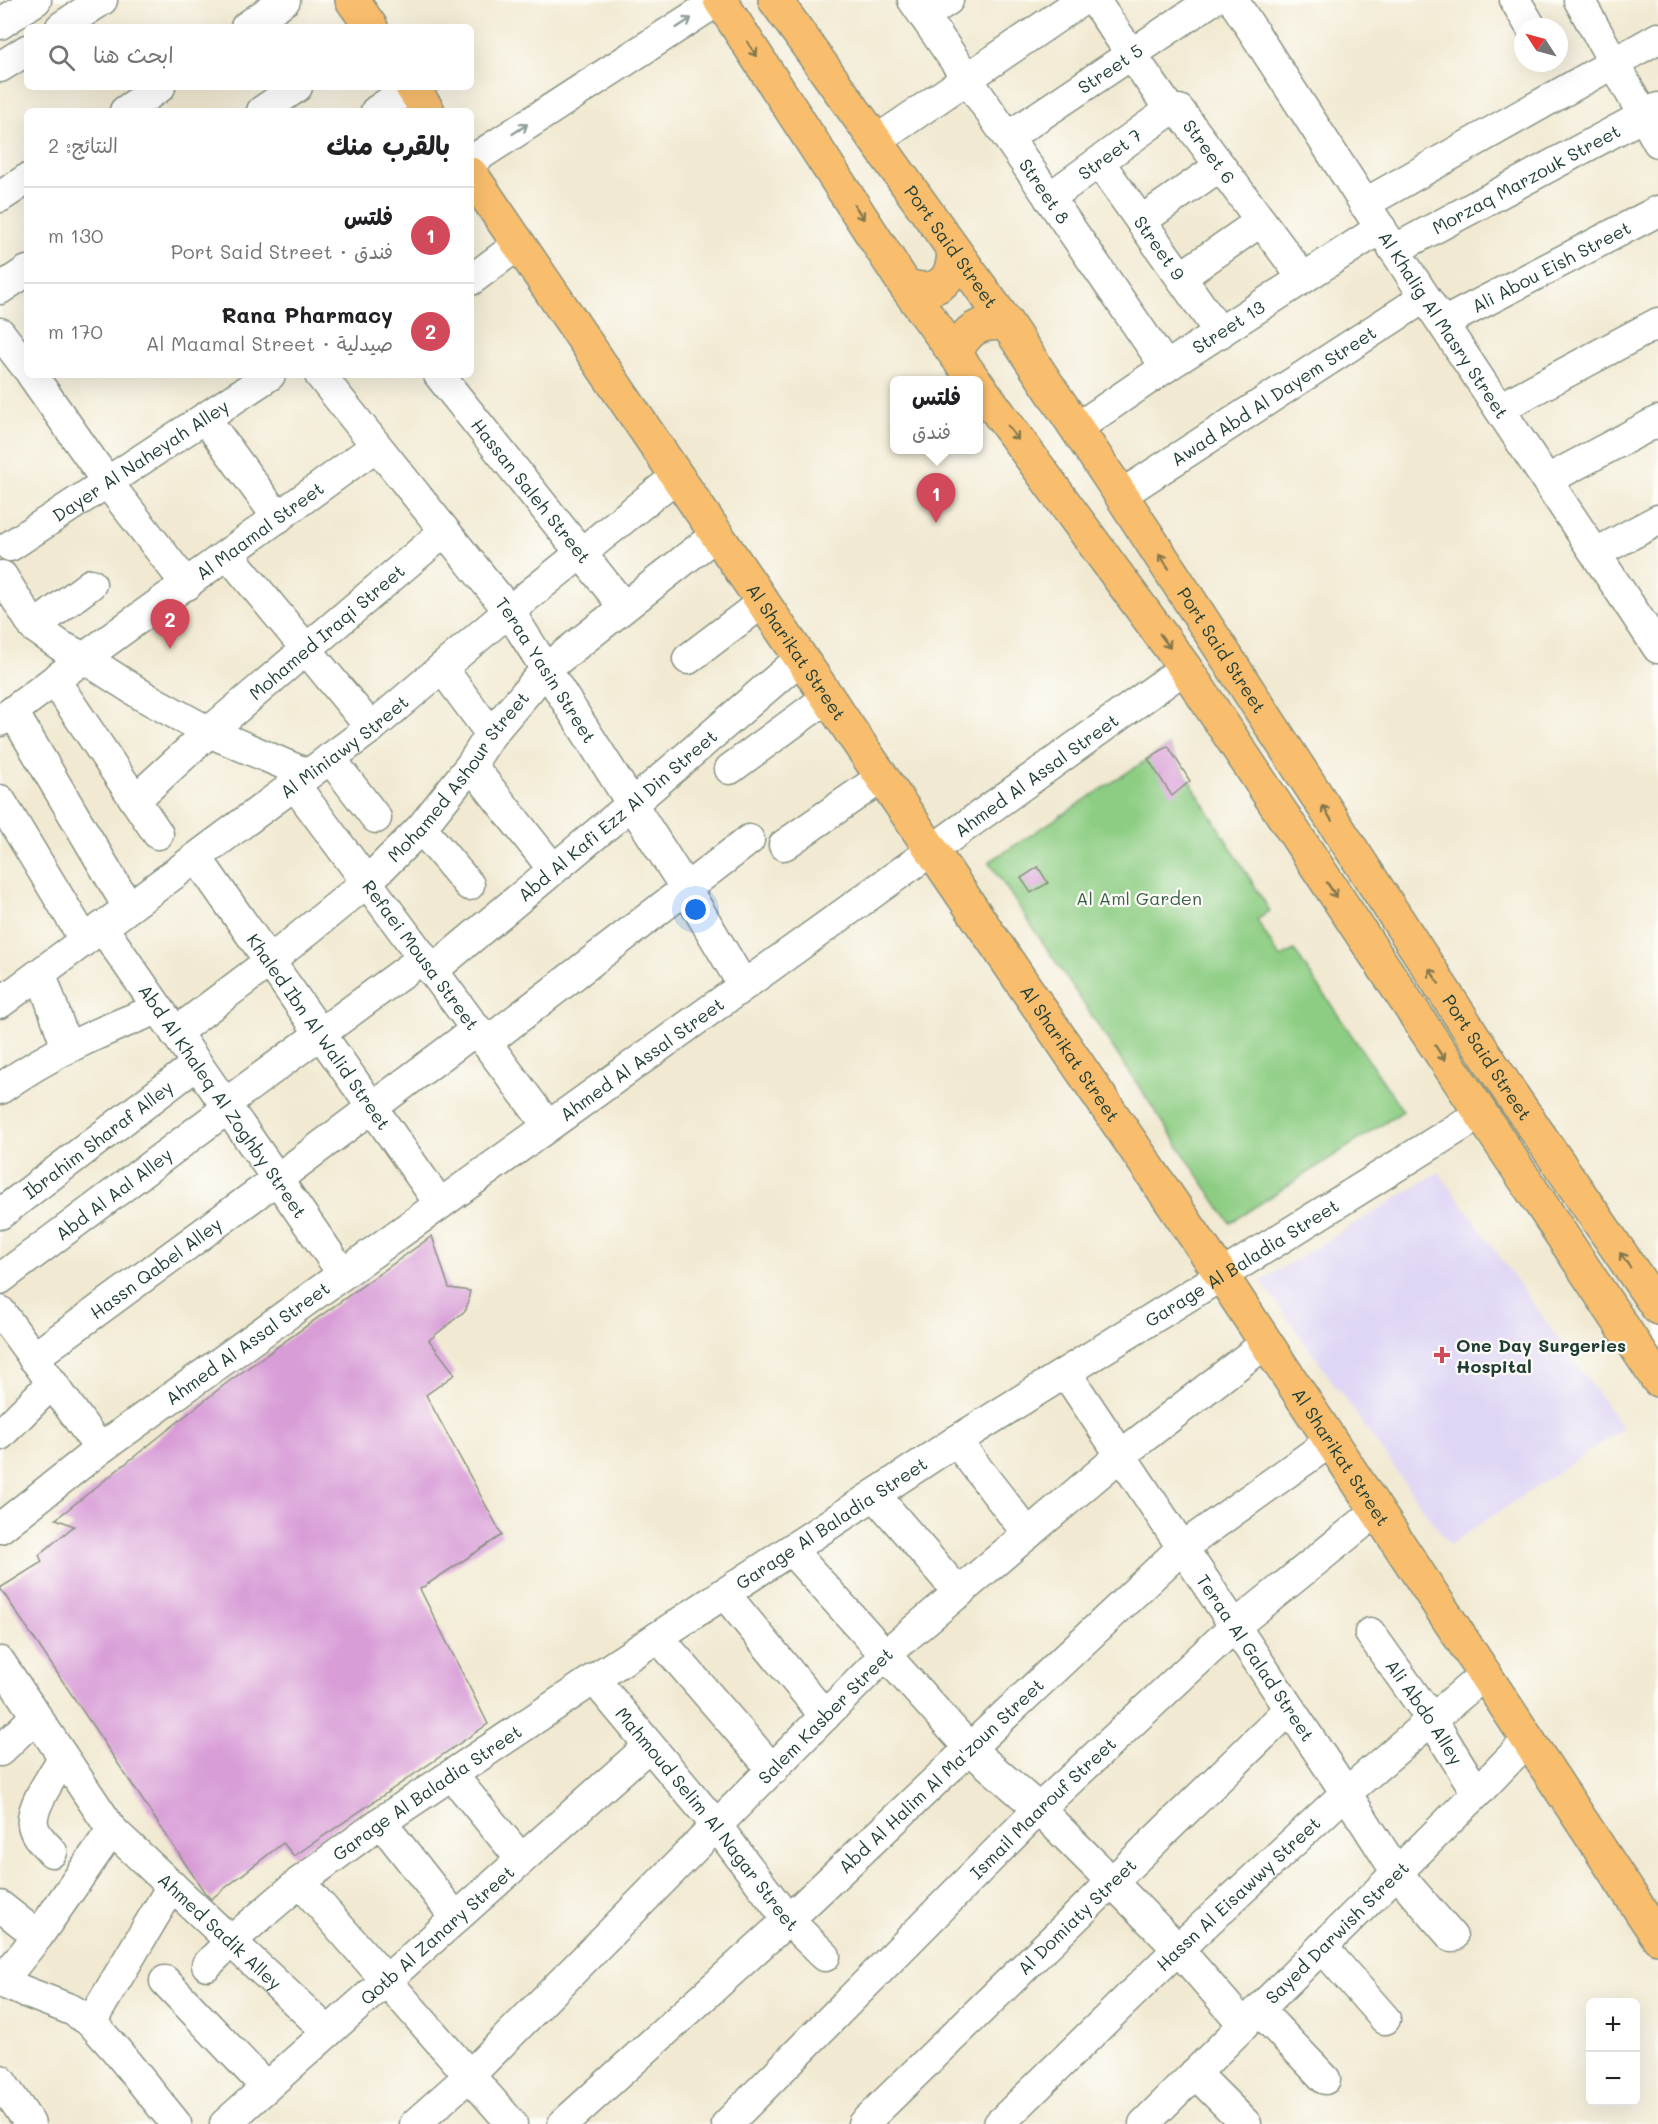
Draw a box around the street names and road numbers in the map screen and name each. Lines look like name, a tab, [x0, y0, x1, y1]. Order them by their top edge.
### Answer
street label: Street 5	[1073, 38, 1147, 99]
street label: Street 6	[1178, 114, 1241, 188]
street label: Morzaq Marzouk Street	[1428, 119, 1624, 239]
street label: Street 7	[1073, 123, 1146, 185]
street label: Street 8	[1014, 154, 1076, 228]
street label: Port Said Street	[899, 180, 1004, 313]
street label: Street 9	[1129, 211, 1191, 285]
street label: Ali Abou Eish Street	[1467, 215, 1635, 318]
street label: Al Khalig Al Masry Street	[1373, 226, 1514, 423]
street label: Street 13	[1187, 295, 1269, 359]
street label: Awad Abd Al Dayem Street	[1166, 320, 1381, 471]
street label: Dayer Al Naheyah Alley	[48, 394, 233, 527]
street label: Hassan Saleh Street	[466, 413, 596, 568]
street label: Al Maamal Street	[191, 476, 328, 585]
street label: Mohamed Iraqi Street	[244, 559, 410, 705]
street label: Al Sharikat Street	[741, 578, 852, 725]
street label: Port Said Street	[1172, 582, 1272, 718]
street label: Teraa Yasin Street	[490, 592, 602, 747]
street label: Mohamed Ashour Street	[382, 686, 534, 867]
street label: Al Miniawy Street	[275, 690, 413, 804]
street label: Ahmed Al Assal Street	[949, 708, 1123, 842]
street label: Abd Al Kafi Ezz Al Din Street	[513, 724, 722, 907]
street label: Refaei Mousa Street	[357, 875, 485, 1035]
street label: Khaled Ibn Al Walid Street	[242, 929, 396, 1134]
street label: Abd Al Khaleq Al Zoghby Street	[133, 980, 312, 1223]
street label: Al Sharikat Street	[1015, 980, 1125, 1126]
street label: Port Said Street	[1437, 990, 1537, 1125]
street label: Ahmed Al Assal Street	[555, 992, 729, 1126]
street label: Ibrahim Sharaf Alley	[18, 1075, 178, 1204]
street label: Abd Al Aal Alley	[50, 1142, 177, 1245]
street label: Garage Al Baladia Street	[1140, 1193, 1343, 1332]
street label: Hassn Qabel Alley	[85, 1212, 226, 1324]
street label: Ahmed Al Assal Street	[160, 1276, 334, 1410]
street label: Al Sharikat Street	[1287, 1383, 1395, 1530]
street label: Garage Al Baladia Street	[731, 1451, 932, 1595]
street label: Teraa Al Galad Street	[1191, 1569, 1320, 1746]
street label: Salem Kasber Street	[752, 1642, 897, 1789]
street label: Ali Abdo Alley	[1380, 1654, 1469, 1769]
street label: Abd Al Halim Al Ma'zoun Street	[833, 1673, 1049, 1878]
street label: Mahmoud Selim Al Nagar Street	[610, 1702, 804, 1936]
street label: Garage Al Baladia Street	[327, 1719, 526, 1866]
street label: Ismail Maarouf Street	[965, 1731, 1121, 1884]
street label: Hassn Al Eisawwy Street	[1151, 1811, 1325, 1976]
street label: Al Domiaty Street	[1012, 1853, 1141, 1980]
street label: Sayed Darwish Street	[1260, 1856, 1414, 2009]
street label: Qotb Al Zanary Street	[355, 1860, 519, 2010]
street label: Ahmed Sadik Alley	[153, 1867, 287, 1995]

